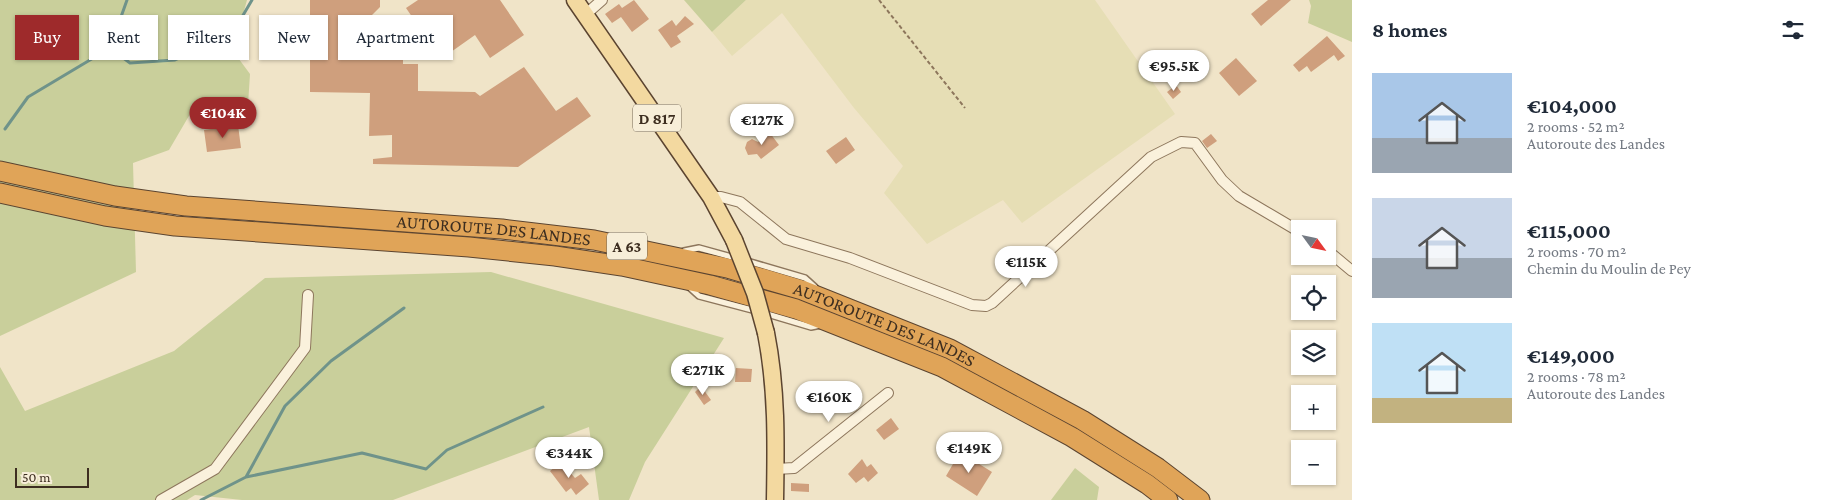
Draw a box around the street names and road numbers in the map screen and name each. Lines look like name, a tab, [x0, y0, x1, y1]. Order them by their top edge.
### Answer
road number: D 817	[633, 105, 681, 132]
street label: AUTOROUTE DES LANDES	[396, 211, 592, 250]
road number: A 63	[607, 232, 647, 260]
street label: AUTOROUTE DES LANDES	[791, 278, 979, 371]

